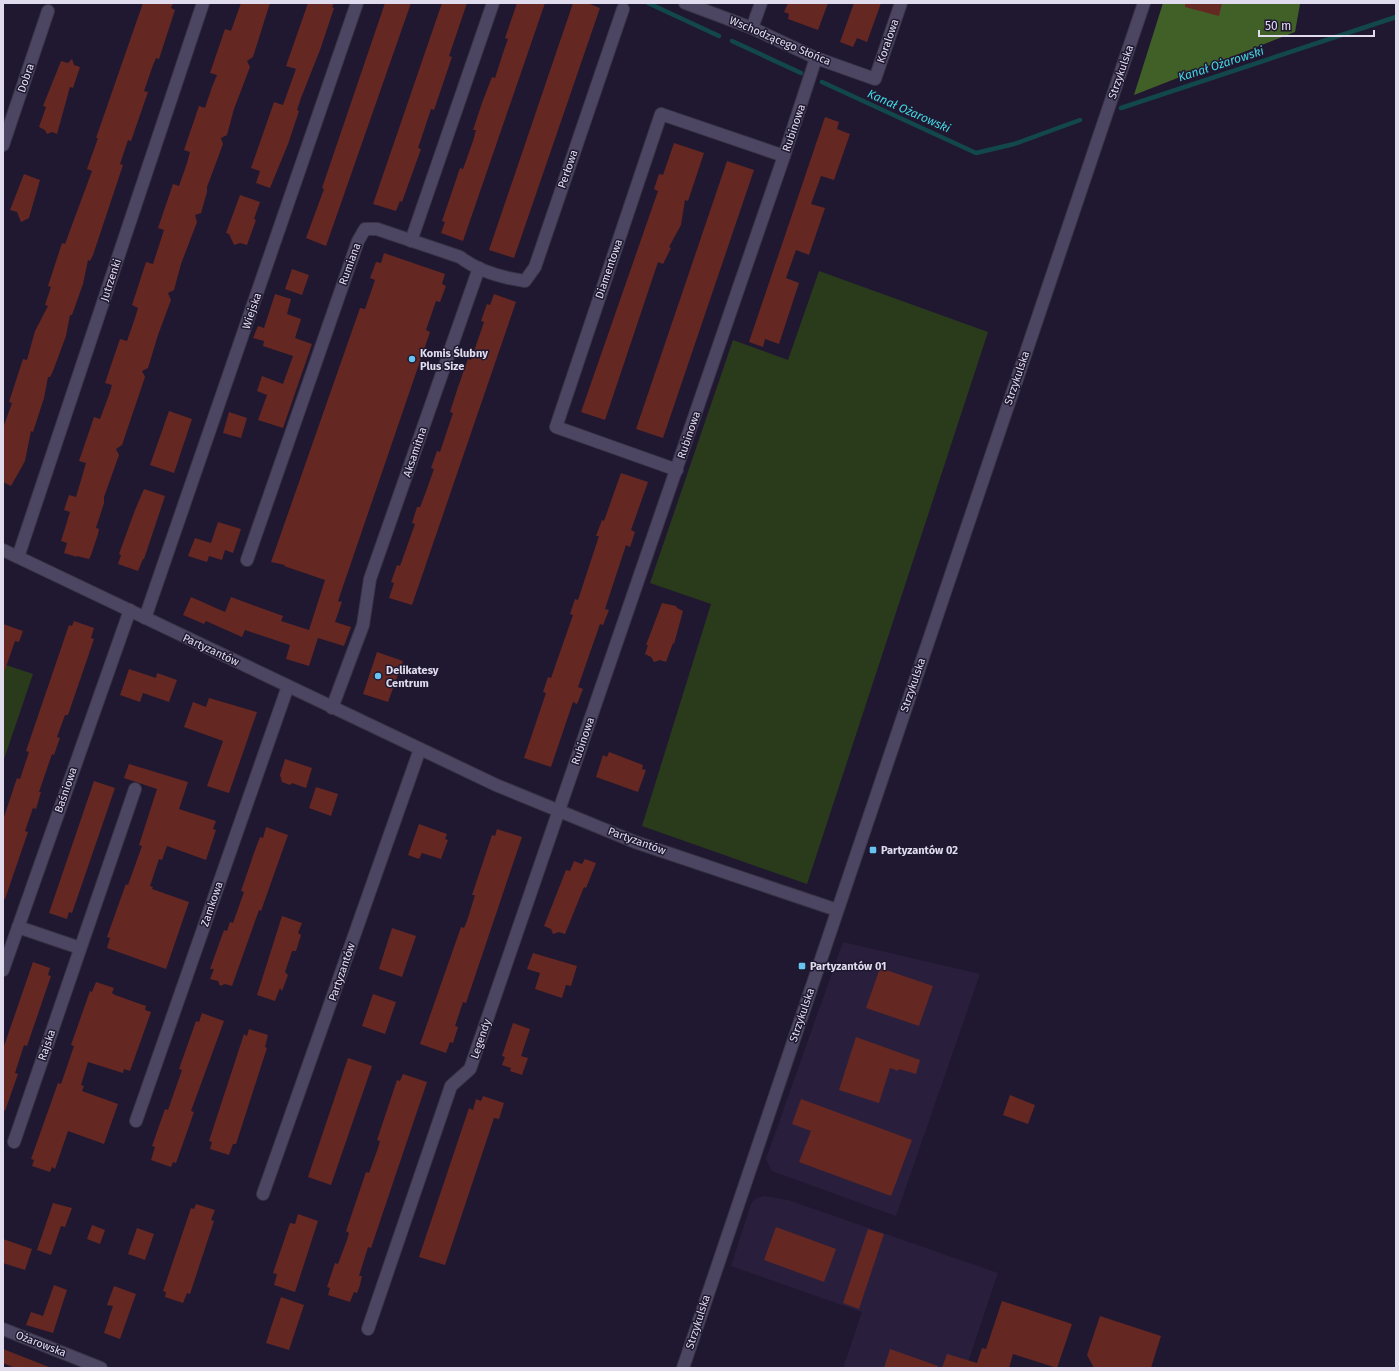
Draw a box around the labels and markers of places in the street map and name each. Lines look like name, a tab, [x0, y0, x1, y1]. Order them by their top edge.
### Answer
place label: Komis Ślubny Plus Size	[420, 346, 488, 373]
marker: Komis Ślubny Plus Size	[407, 354, 417, 364]
place label: Delikatesy Centrum	[386, 664, 439, 690]
marker: Delikatesy Centrum	[373, 671, 383, 681]
place label: Partyzantów 02	[881, 844, 958, 857]
marker: Partyzantów 02	[868, 845, 878, 855]
place label: Partyzantów 01	[810, 960, 886, 973]
marker: Partyzantów 01	[797, 961, 807, 971]

